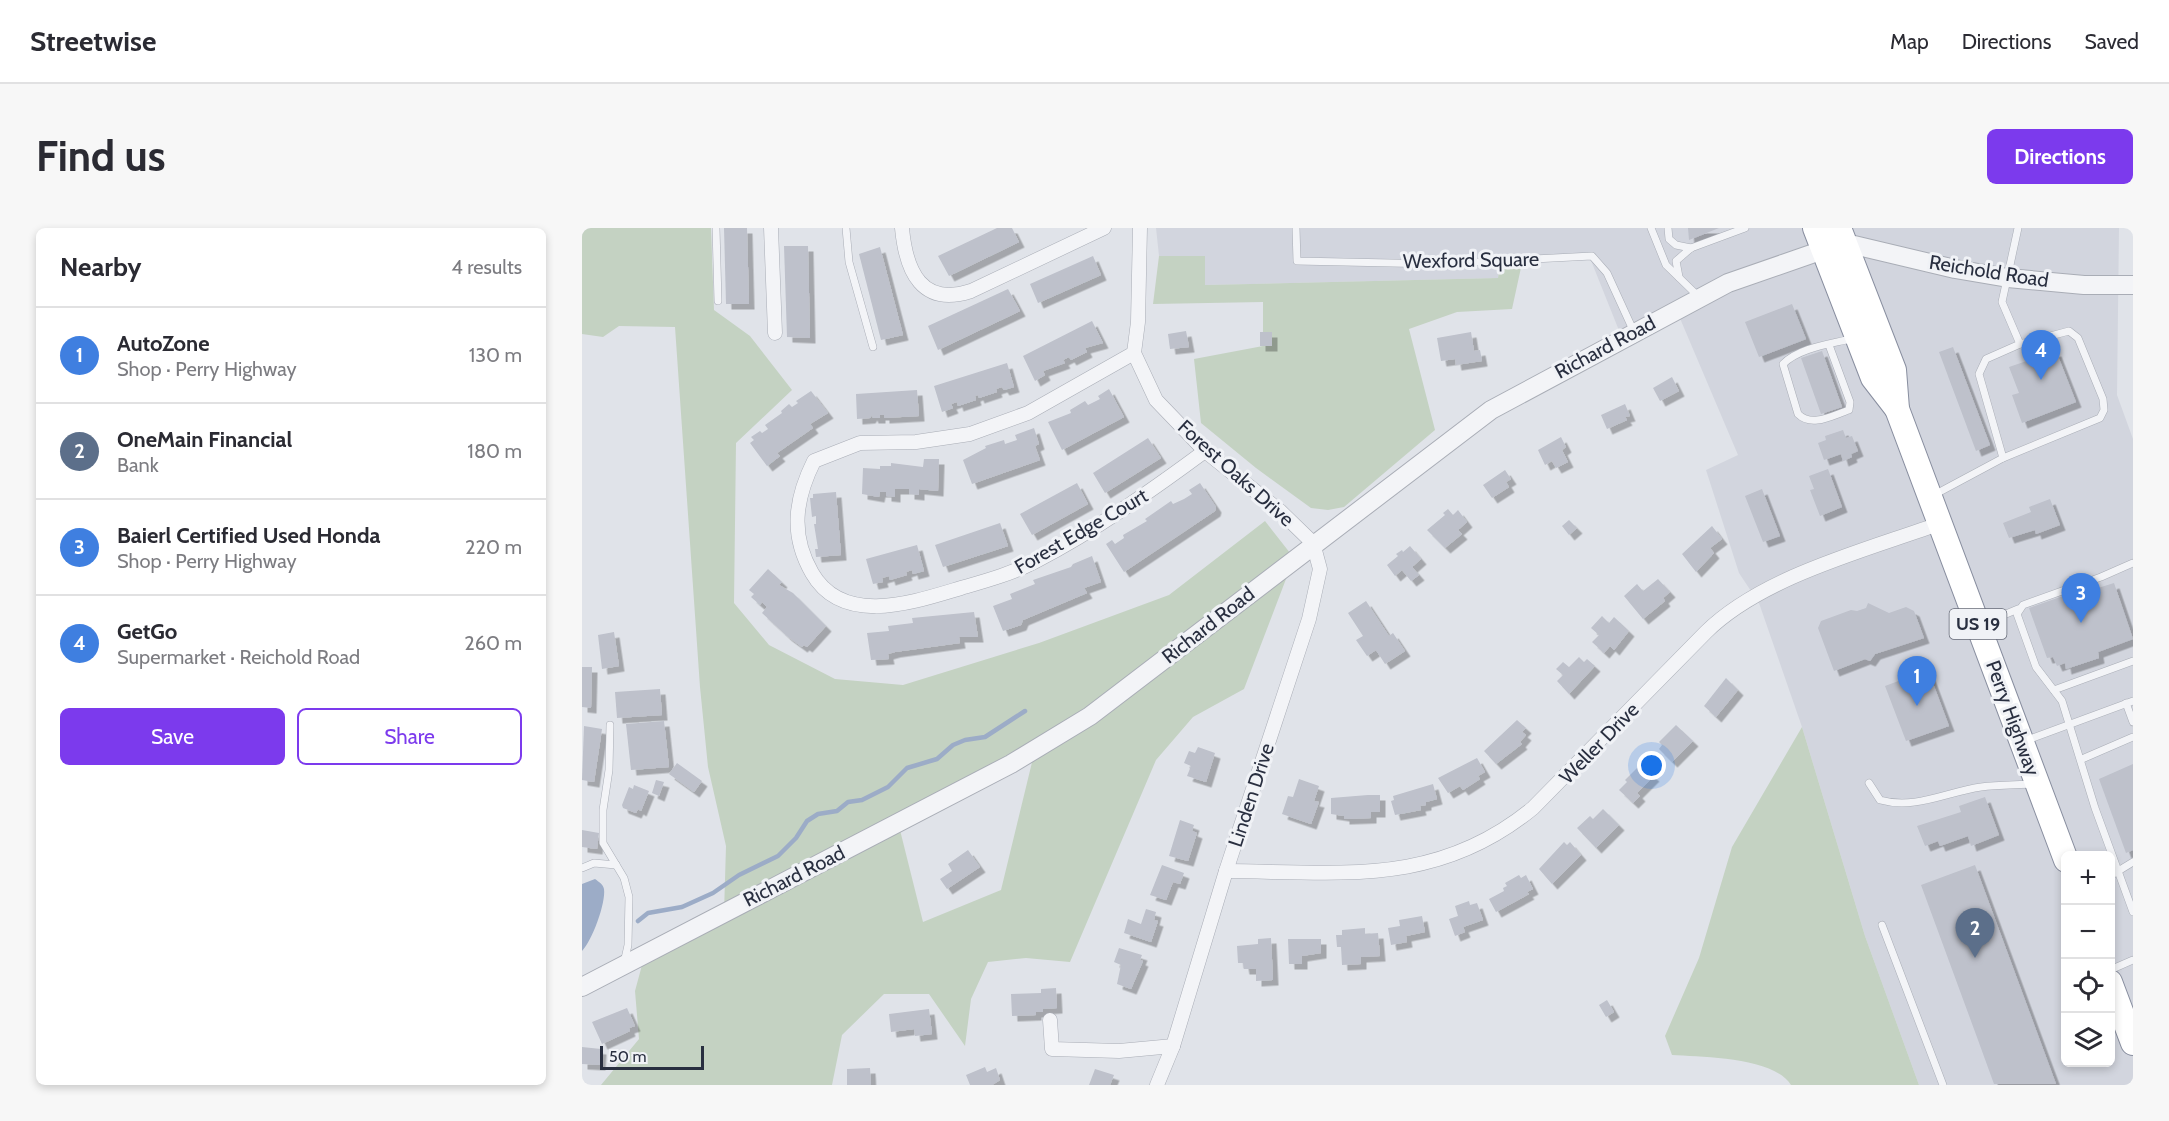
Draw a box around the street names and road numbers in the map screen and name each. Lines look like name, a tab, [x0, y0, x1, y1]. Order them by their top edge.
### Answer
street label: Wexford Square	[1403, 247, 1539, 273]
street label: Reichold Road	[1928, 250, 2050, 292]
street label: Richard Road	[1550, 310, 1660, 384]
street label: Forest Oaks Drive	[1173, 415, 1299, 531]
street label: Forest Edge Court	[1010, 483, 1152, 579]
street label: Richard Road	[1157, 581, 1259, 669]
road number: US 19	[1950, 609, 2006, 639]
street label: Perry Highway	[1981, 657, 2045, 779]
street label: Weller Drive	[1554, 697, 1644, 789]
street label: Linden Drive	[1223, 740, 1279, 850]
street label: Richard Road	[739, 840, 849, 912]

